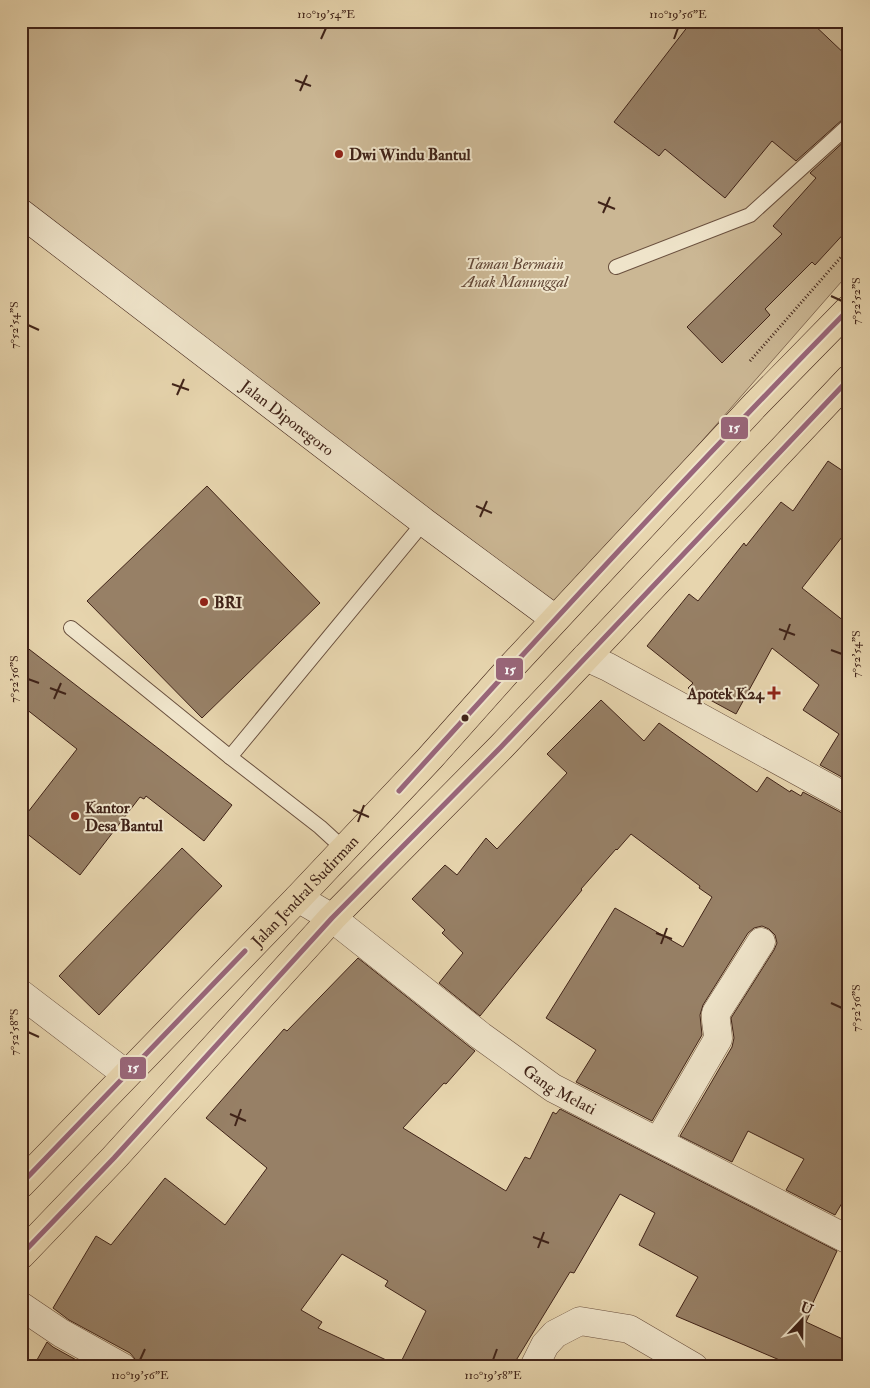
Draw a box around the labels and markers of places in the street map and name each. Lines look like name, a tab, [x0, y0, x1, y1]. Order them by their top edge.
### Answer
place label: Dwi Windu Bantul	[349, 145, 471, 165]
marker: Dwi Windu Bantul	[333, 148, 345, 160]
place label: BRI	[214, 593, 243, 613]
marker: BRI	[198, 596, 210, 608]
place label: Apotek K24	[686, 684, 765, 705]
marker: Apotek K24	[768, 687, 780, 699]
unlabelled marker	[460, 713, 470, 723]
place label: Kantor Desa Bantul	[85, 798, 164, 836]
marker: Kantor Desa Bantul	[69, 810, 81, 822]

